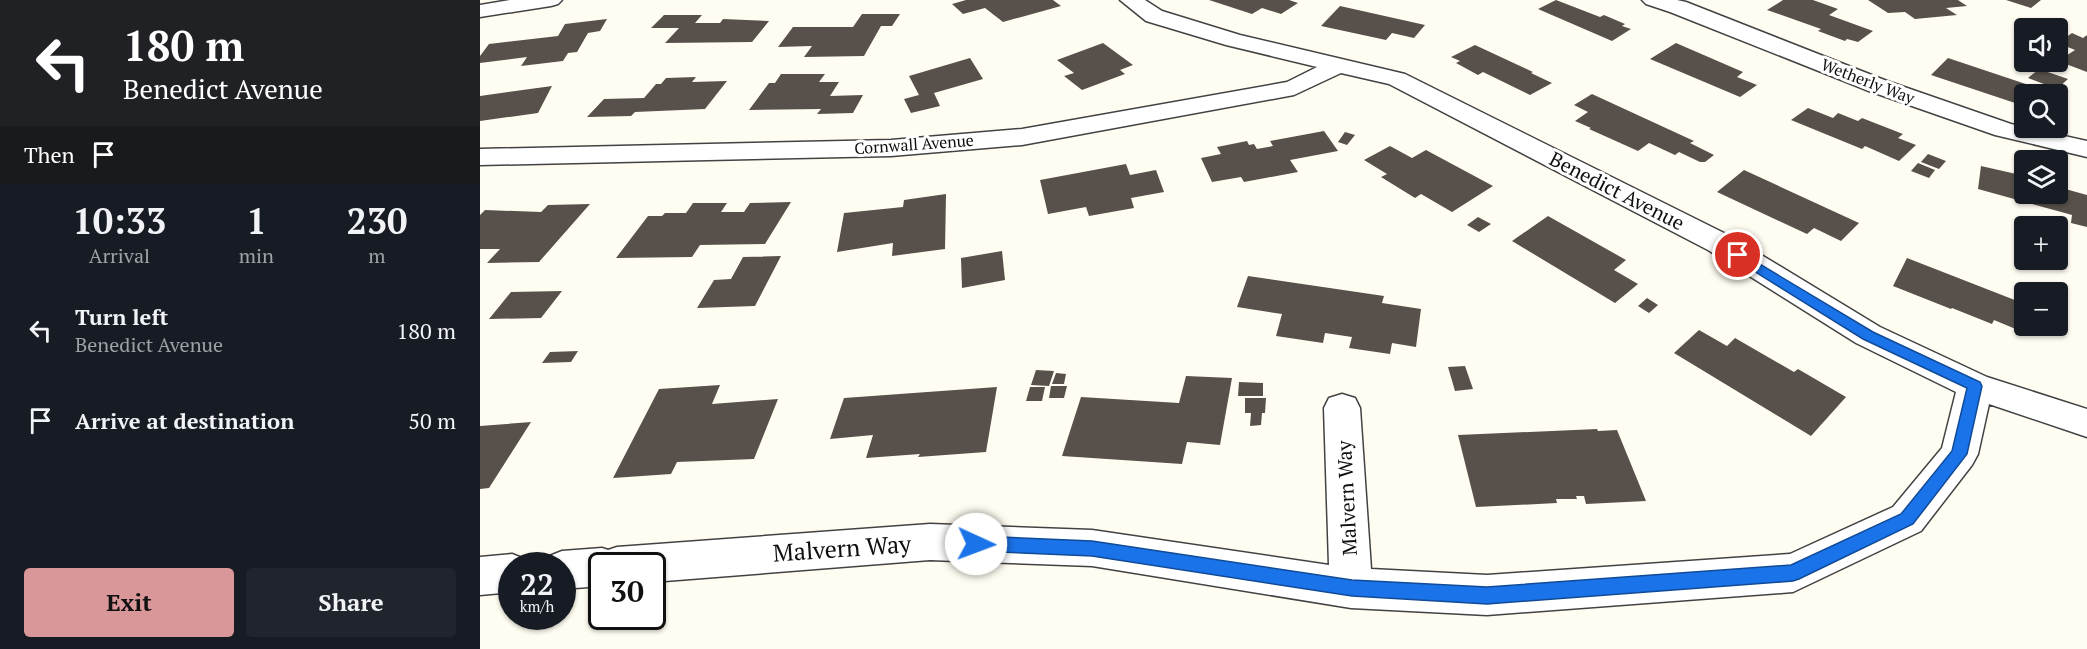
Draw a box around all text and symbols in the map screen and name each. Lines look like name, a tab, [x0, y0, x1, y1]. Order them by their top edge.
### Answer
text: 180 m	[123, 17, 244, 73]
map controls	[2014, 18, 2068, 336]
button: sound	[2014, 18, 2068, 72]
icon: left	[24, 24, 102, 102]
street label: Wetherly Way	[1818, 53, 1919, 109]
text: Benedict Avenue	[123, 71, 323, 107]
button: search	[2014, 84, 2068, 138]
street label: Cornwall Avenue	[854, 129, 974, 159]
icon: arrive	[87, 138, 120, 171]
text: Then	[24, 140, 75, 169]
street label: Benedict Avenue	[1545, 145, 1689, 236]
button: layers	[2014, 150, 2068, 204]
text: 10:33	[73, 197, 166, 244]
text: 1	[246, 197, 267, 244]
text: 230	[346, 197, 407, 244]
button: +	[2014, 216, 2068, 270]
pin	[1712, 229, 1763, 280]
icon: arrive	[1721, 238, 1754, 271]
text: Arrival	[89, 242, 150, 269]
text: min	[239, 242, 274, 269]
text: m	[368, 242, 386, 269]
button: −	[2014, 282, 2068, 336]
text: Turn left	[75, 302, 168, 331]
icon: left	[24, 314, 57, 347]
text: 180 m	[396, 316, 456, 345]
text: Benedict Avenue	[75, 331, 223, 358]
icon: arrive	[24, 404, 57, 437]
text: Arrive at destination	[75, 406, 294, 435]
text: 50 m	[408, 406, 456, 435]
street label: Malvern Way	[1330, 439, 1363, 556]
position arrow	[944, 512, 1008, 576]
street label: Malvern Way	[772, 527, 913, 569]
speed limit sign: 30	[588, 552, 666, 630]
text: 22	[520, 564, 554, 604]
button: Exit	[24, 568, 234, 637]
button: Share	[246, 568, 456, 637]
text: km/h	[520, 596, 554, 616]

